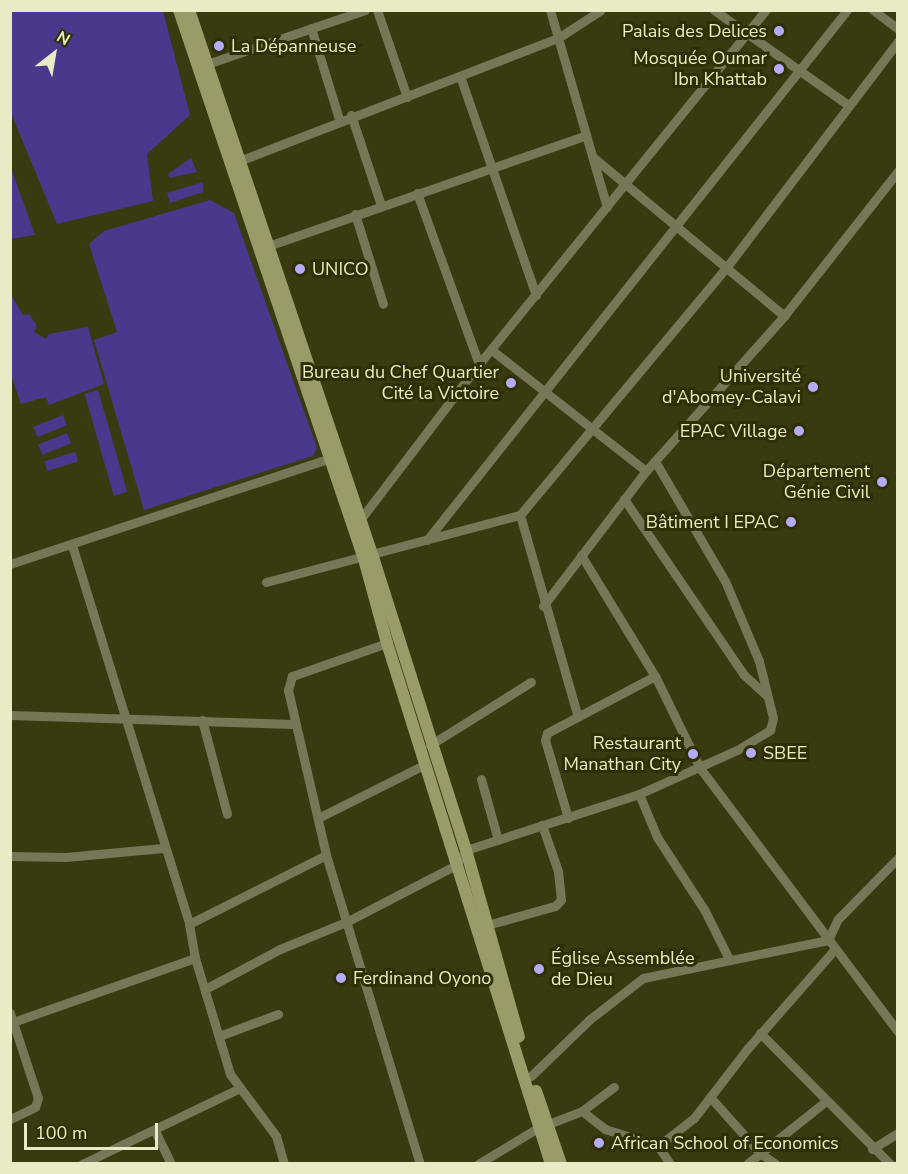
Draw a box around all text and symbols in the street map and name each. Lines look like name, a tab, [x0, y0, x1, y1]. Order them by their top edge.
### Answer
place label: Palais des Delices	[622, 20, 767, 42]
north arrow	[24, 24, 84, 84]
marker: Palais des Delices	[772, 24, 786, 38]
text: N	[52, 26, 74, 51]
place label: La Dépanneuse	[231, 35, 356, 57]
marker: La Dépanneuse	[212, 39, 226, 53]
place label: Mosquée Oumar Ibn Khattab	[633, 48, 767, 90]
marker: Mosquée Oumar Ibn Khattab	[772, 62, 786, 76]
place label: UNICO	[312, 258, 369, 280]
marker: UNICO	[293, 262, 307, 276]
place label: Bureau du Chef Quartier Cité la Victoire	[302, 362, 499, 404]
place label: Université d'Abomey-Calavi	[662, 366, 801, 409]
marker: Bureau du Chef Quartier Cité la Victoire	[504, 376, 518, 390]
marker: Université d'Abomey-Calavi	[806, 380, 820, 394]
place label: EPAC Village	[680, 420, 787, 442]
marker: EPAC Village	[792, 424, 806, 438]
place label: Département Génie Civil	[763, 461, 870, 504]
marker: Département Génie Civil	[875, 475, 889, 489]
place label: Bâtiment I EPAC	[646, 511, 779, 533]
marker: Bâtiment I EPAC	[784, 515, 798, 529]
place label: Restaurant Manathan City	[563, 733, 681, 776]
place label: SBEE	[763, 742, 807, 764]
marker: SBEE	[744, 746, 758, 760]
marker: Restaurant Manathan City	[686, 747, 700, 761]
place label: Église Assemblée de Dieu	[551, 948, 695, 990]
marker: Église Assemblée de Dieu	[532, 962, 546, 976]
place label: Ferdinand Oyono	[353, 967, 491, 989]
marker: Ferdinand Oyono	[334, 971, 348, 985]
scale bar	[27, 1111, 160, 1149]
text: 100 m	[35, 1121, 87, 1145]
place label: African School of Economics	[611, 1132, 839, 1154]
marker: African School of Economics	[592, 1136, 606, 1150]

